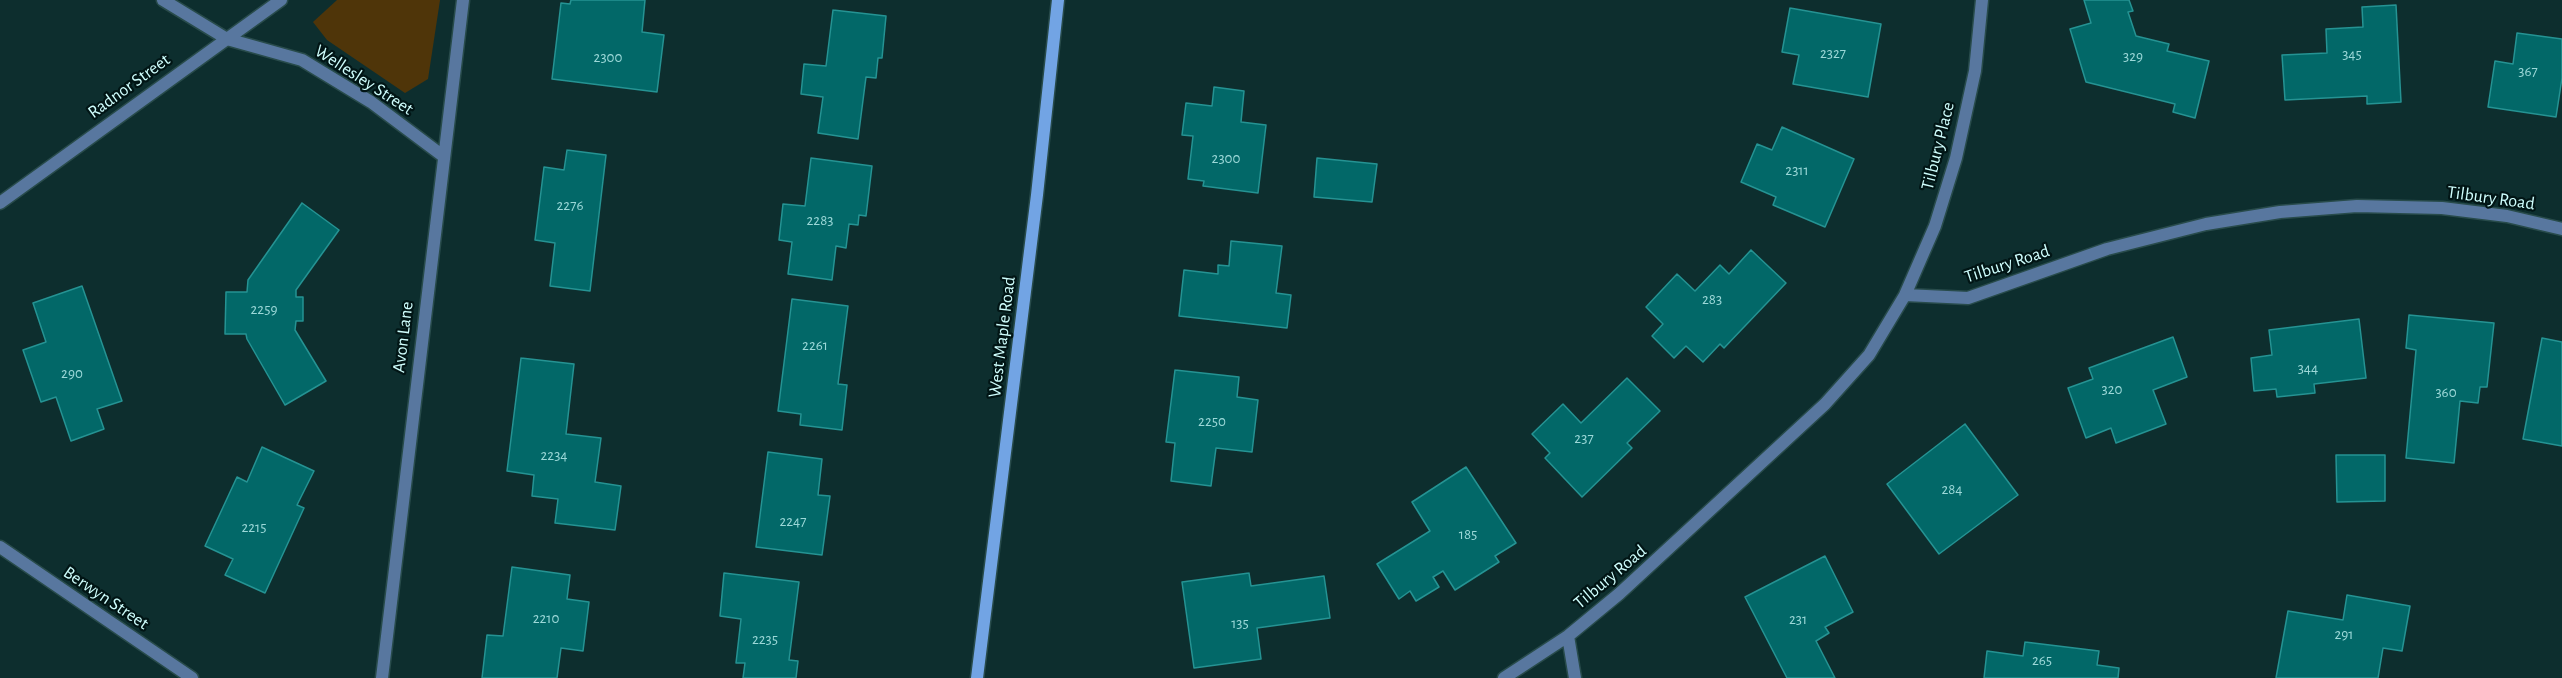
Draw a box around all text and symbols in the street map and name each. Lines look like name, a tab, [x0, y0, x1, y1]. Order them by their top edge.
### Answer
street label: Wellesley Street	[311, 40, 417, 120]
house number: 2327	[1820, 44, 1846, 62]
house number: 345	[2342, 45, 2362, 63]
house number: 329	[2123, 47, 2143, 65]
house number: 2300	[594, 48, 622, 66]
street label: Radnor Street	[84, 49, 174, 123]
house number: 367	[2518, 62, 2538, 80]
street label: Tilbury Place	[1917, 100, 1959, 192]
house number: 2300	[1212, 149, 1240, 167]
house number: 2311	[1785, 161, 1809, 179]
street label: Tilbury Road	[2446, 181, 2536, 215]
house number: 2276	[557, 196, 583, 214]
house number: 2283	[807, 211, 833, 229]
street label: Tilbury Road	[1962, 240, 2052, 288]
street label: West Maple Road	[984, 275, 1020, 399]
house number: 283	[1702, 290, 1722, 308]
house number: 2259	[251, 300, 277, 318]
street label: Avon Lane	[388, 300, 418, 374]
house number: 2261	[802, 336, 828, 354]
house number: 344	[2298, 359, 2318, 377]
house number: 290	[61, 364, 83, 382]
house number: 320	[2102, 380, 2122, 398]
house number: 360	[2435, 383, 2457, 401]
house number: 2250	[1198, 412, 1226, 430]
house number: 237	[1574, 429, 1594, 447]
house number: 2234	[540, 446, 568, 464]
house number: 284	[1941, 480, 1963, 498]
house number: 2247	[779, 512, 807, 530]
house number: 2215	[241, 518, 267, 536]
house number: 185	[1459, 525, 1477, 543]
street label: Tilbury Road	[1569, 540, 1651, 614]
street label: Berwyn Street	[59, 562, 153, 634]
house number: 2210	[533, 609, 559, 627]
house number: 231	[1789, 610, 1807, 628]
house number: 135	[1231, 614, 1249, 632]
house number: 291	[2334, 625, 2354, 643]
house number: 2235	[752, 630, 778, 648]
house number: 265	[2032, 651, 2052, 669]

